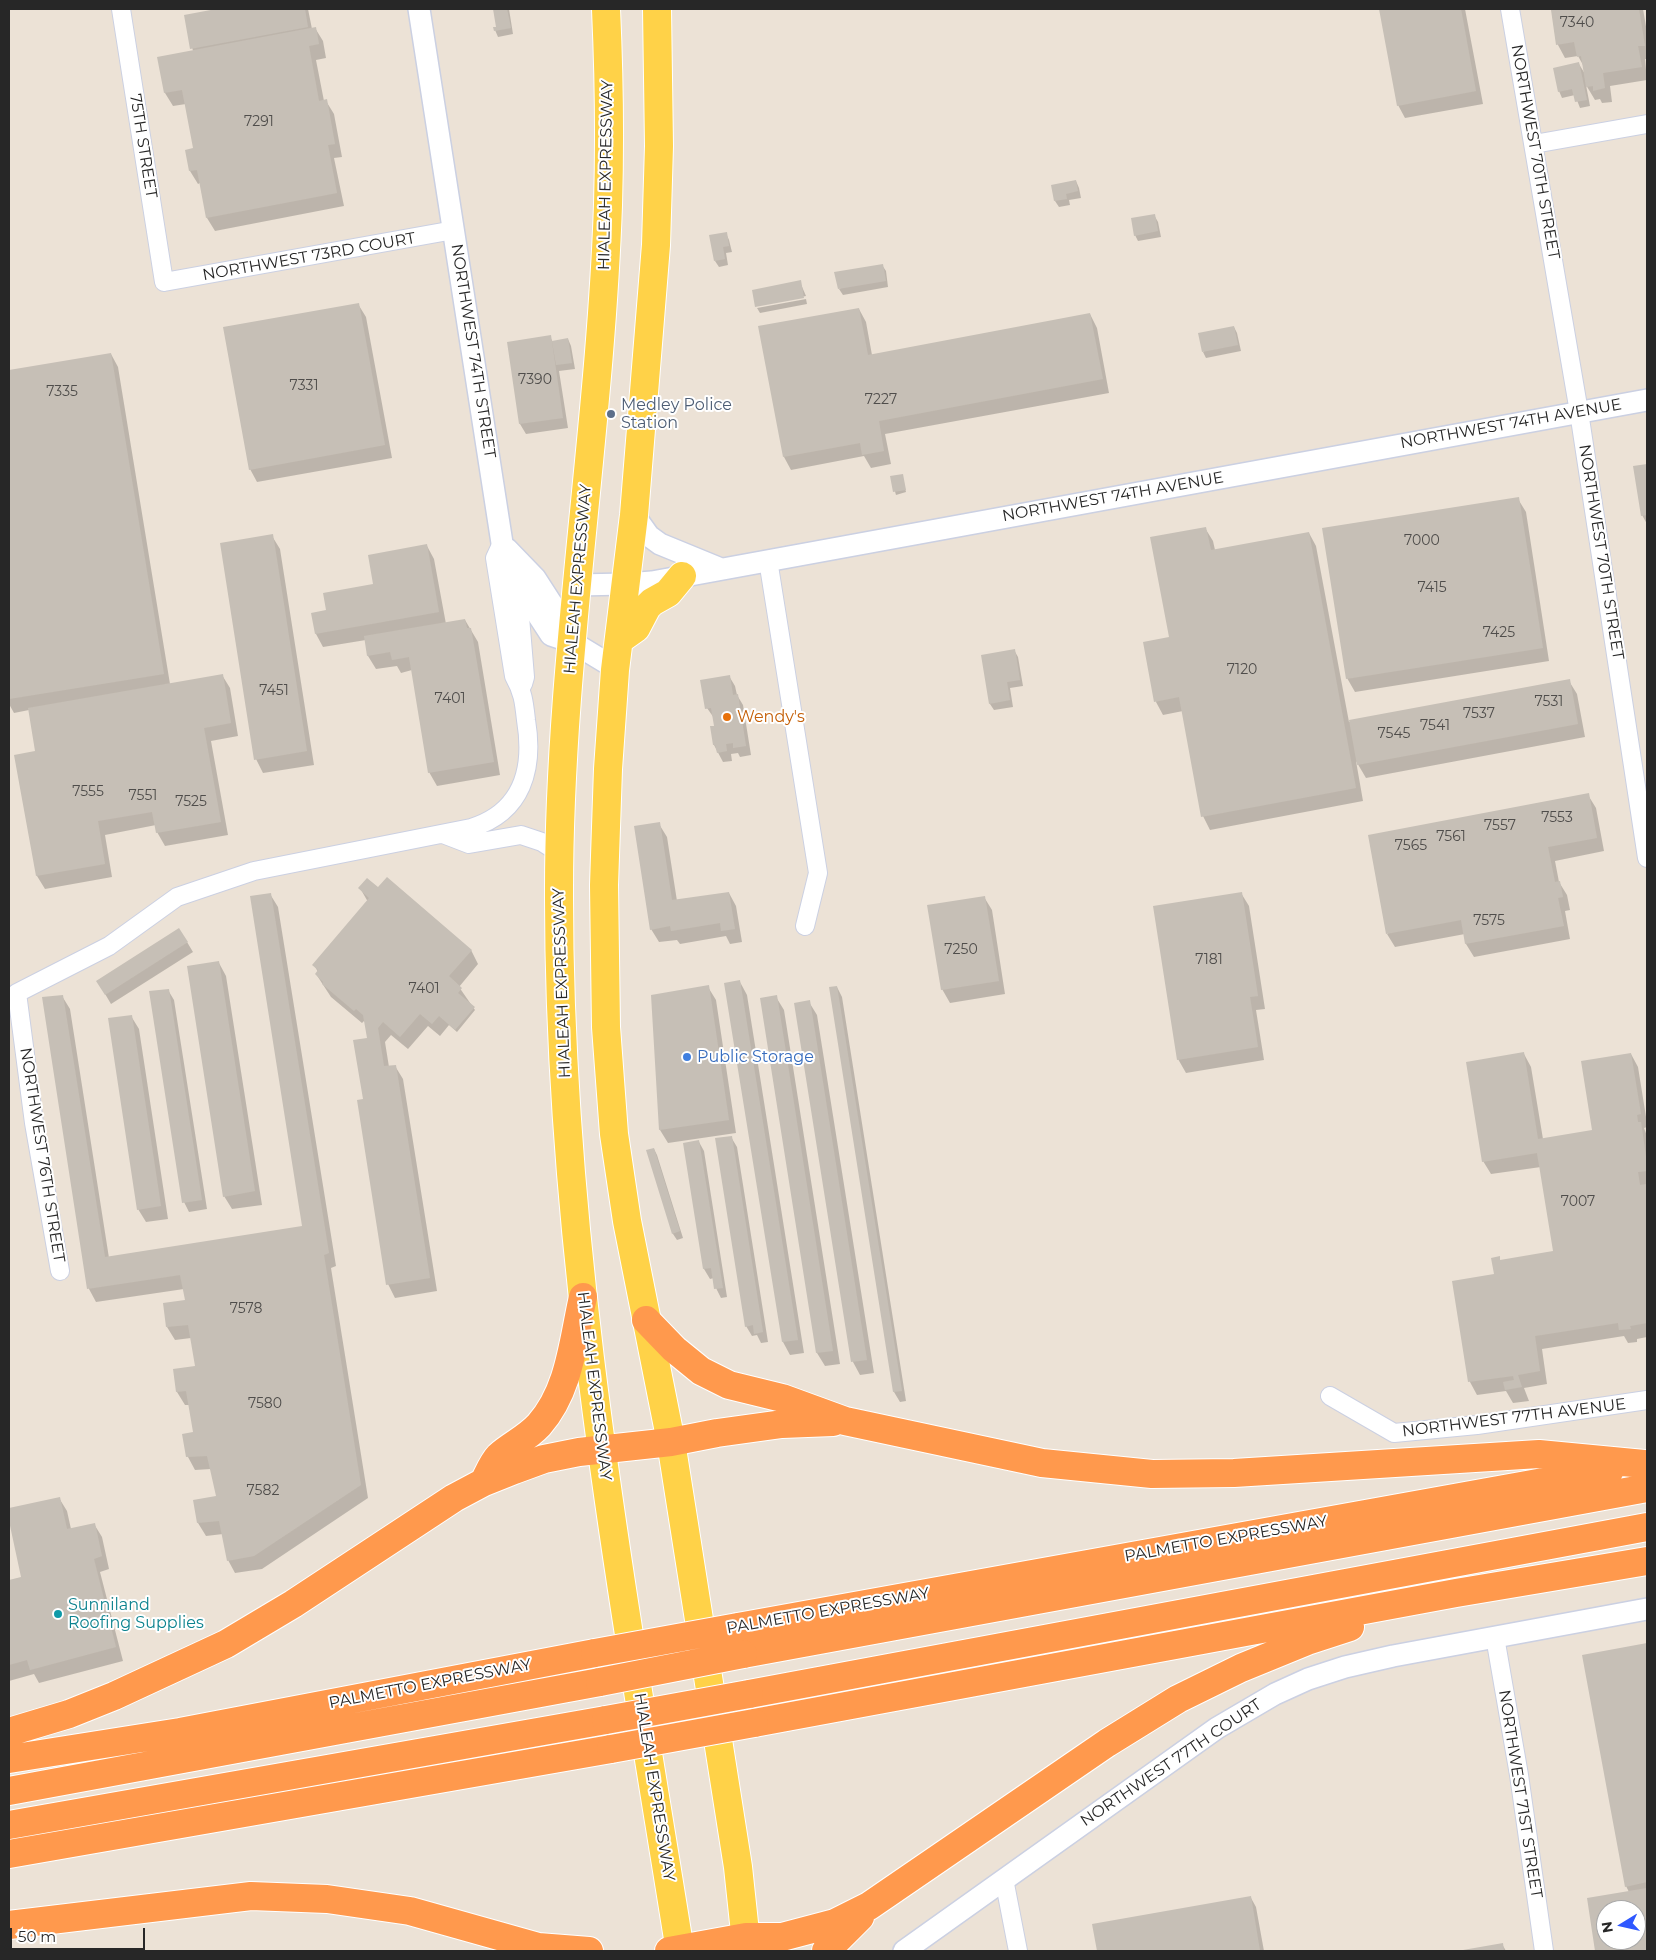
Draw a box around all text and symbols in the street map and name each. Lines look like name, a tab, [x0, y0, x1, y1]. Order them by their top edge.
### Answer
house number: 7340	[1560, 15, 1594, 31]
street label: NORTHWEST 70TH STREET	[1507, 43, 1563, 261]
street label: HIALEAH EXPRESSWAY	[595, 80, 617, 270]
street label: 75TH STREET	[125, 92, 161, 200]
house number: 7291	[244, 114, 274, 130]
street label: NORTHWEST 73RD COURT	[201, 229, 417, 285]
street label: NORTHWEST 74TH STREET	[447, 243, 499, 459]
house number: 7390	[518, 372, 552, 388]
house number: 7331	[290, 378, 318, 394]
house number: 7335	[46, 384, 78, 400]
house number: 7227	[865, 392, 897, 408]
place label: Medley Police Station	[621, 395, 732, 433]
street label: NORTHWEST 74TH AVENUE	[1399, 395, 1623, 453]
marker: Medley Police Station	[605, 408, 617, 420]
street label: NORTHWEST 70TH STREET	[1574, 443, 1628, 661]
street label: NORTHWEST 74TH AVENUE	[1001, 468, 1225, 526]
street label: HIALEAH EXPRESSWAY	[560, 483, 596, 675]
house number: 7000	[1404, 533, 1440, 549]
house number: 7415	[1417, 580, 1447, 596]
house number: 7425	[1483, 625, 1515, 641]
house number: 7120	[1227, 662, 1257, 678]
house number: 7451	[259, 683, 289, 699]
house number: 7401	[435, 691, 465, 707]
house number: 7531	[1535, 694, 1563, 710]
house number: 7537	[1463, 706, 1495, 722]
place label: Wendy's	[737, 707, 805, 727]
marker: Wendy's	[721, 711, 733, 723]
house number: 7541	[1420, 718, 1450, 734]
house number: 7545	[1377, 726, 1411, 742]
house number: 7555	[72, 784, 104, 800]
house number: 7551	[129, 788, 157, 804]
house number: 7525	[175, 794, 207, 810]
house number: 7553	[1541, 810, 1573, 826]
house number: 7557	[1484, 818, 1516, 834]
house number: 7561	[1436, 829, 1466, 845]
house number: 7565	[1395, 838, 1427, 854]
street label: HIALEAH EXPRESSWAY	[549, 888, 575, 1078]
house number: 7575	[1473, 913, 1505, 929]
house number: 7250	[944, 942, 978, 958]
house number: 7181	[1195, 952, 1223, 968]
house number: 7401	[409, 981, 439, 997]
street label: NORTHWEST 76TH STREET	[16, 1046, 68, 1264]
place label: Public Storage	[697, 1047, 814, 1067]
marker: Public Storage	[681, 1051, 693, 1063]
house number: 7007	[1561, 1194, 1595, 1210]
street label: HIALEAH EXPRESSWAY	[573, 1290, 615, 1482]
house number: 7578	[230, 1301, 262, 1317]
street label: NORTHWEST 77TH AVENUE	[1401, 1395, 1627, 1441]
house number: 7580	[248, 1396, 282, 1412]
house number: 7582	[247, 1483, 279, 1499]
street label: PALMETTO EXPRESSWAY	[1123, 1512, 1329, 1566]
street label: PALMETTO EXPRESSWAY	[725, 1584, 931, 1638]
place label: Sunniland Roofing Supplies	[68, 1595, 204, 1633]
marker: Sunniland Roofing Supplies	[52, 1608, 64, 1620]
street label: PALMETTO EXPRESSWAY	[327, 1655, 533, 1713]
street label: NORTHWEST 71ST STREET	[1494, 1689, 1546, 1899]
street label: HIALEAH EXPRESSWAY	[630, 1692, 678, 1882]
street label: NORTHWEST 77TH COURT	[1077, 1695, 1265, 1831]
north arrow	[1596, 1900, 1646, 1950]
scale bar	[12, 1918, 148, 1950]
text: N	[1597, 1920, 1617, 1934]
text: 50 m	[18, 1927, 56, 1946]

